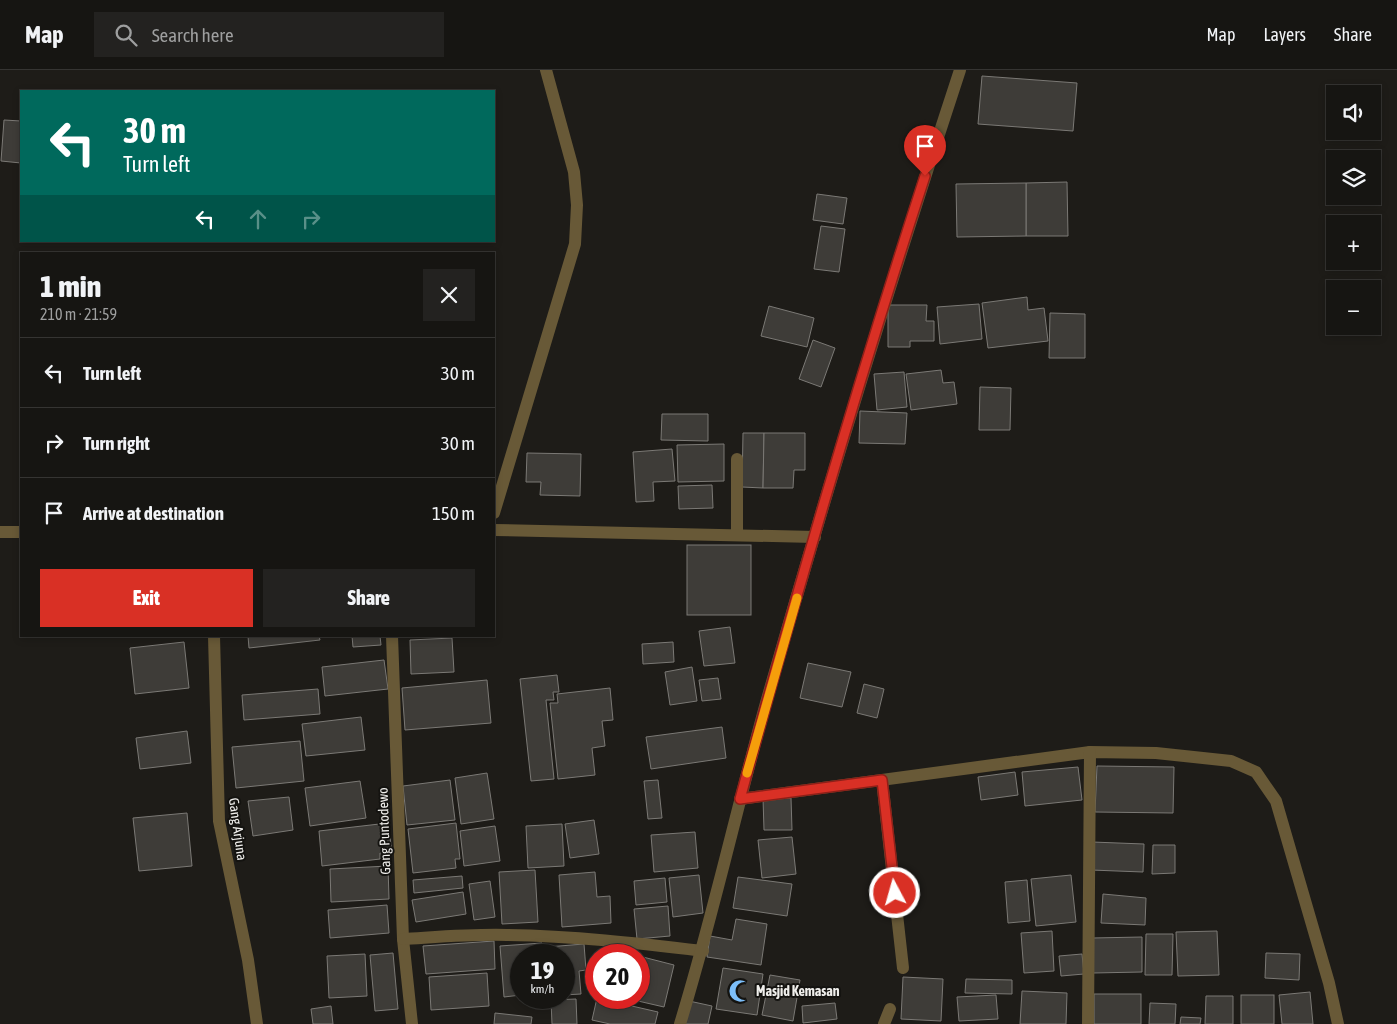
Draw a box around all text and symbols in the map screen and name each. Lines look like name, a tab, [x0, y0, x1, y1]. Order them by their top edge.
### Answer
search box	[94, 12, 444, 57]
text: Map	[25, 21, 64, 48]
icon: search	[112, 21, 140, 49]
text: Search here	[152, 24, 234, 46]
text: Map	[1206, 24, 1235, 45]
text: Layers	[1263, 24, 1306, 45]
text: Share	[1334, 24, 1372, 45]
map controls	[1326, 85, 1381, 335]
button: sound	[1326, 85, 1381, 140]
icon: left	[40, 110, 105, 175]
text: 30 m	[123, 110, 186, 150]
pin	[904, 125, 946, 176]
icon: arrive	[911, 132, 939, 160]
button: layers	[1326, 150, 1381, 205]
text: Turn left	[123, 151, 190, 177]
icon: left	[191, 205, 219, 233]
icon: ahead	[244, 205, 272, 233]
icon: right	[297, 205, 325, 233]
button: +	[1326, 215, 1381, 270]
text: 1 min	[40, 269, 101, 303]
button: close	[423, 269, 475, 321]
button: −	[1326, 280, 1381, 335]
text: 210 m · 21:59	[40, 305, 117, 323]
icon: left	[40, 359, 68, 387]
text: Turn left	[83, 362, 141, 384]
text: 30 m	[441, 362, 475, 384]
icon: right	[40, 429, 68, 457]
text: Turn right	[83, 432, 150, 454]
text: 30 m	[441, 432, 475, 454]
icon: arrive	[40, 499, 68, 527]
text: Arrive at destination	[83, 502, 224, 524]
text: 150 m	[432, 502, 475, 524]
button: Exit	[40, 569, 253, 627]
button: Share	[263, 569, 475, 627]
street label: Gang Puntodewo	[374, 787, 394, 875]
street label: Gang Arjuna	[226, 797, 250, 861]
position arrow	[868, 866, 920, 918]
speed limit sign: 20	[585, 944, 650, 1009]
text: 19	[531, 956, 554, 984]
mosque icon: Masjid Kemasan	[727, 978, 753, 1004]
text: km/h	[531, 982, 554, 996]
place label: Masjid Kemasan	[756, 983, 840, 999]

